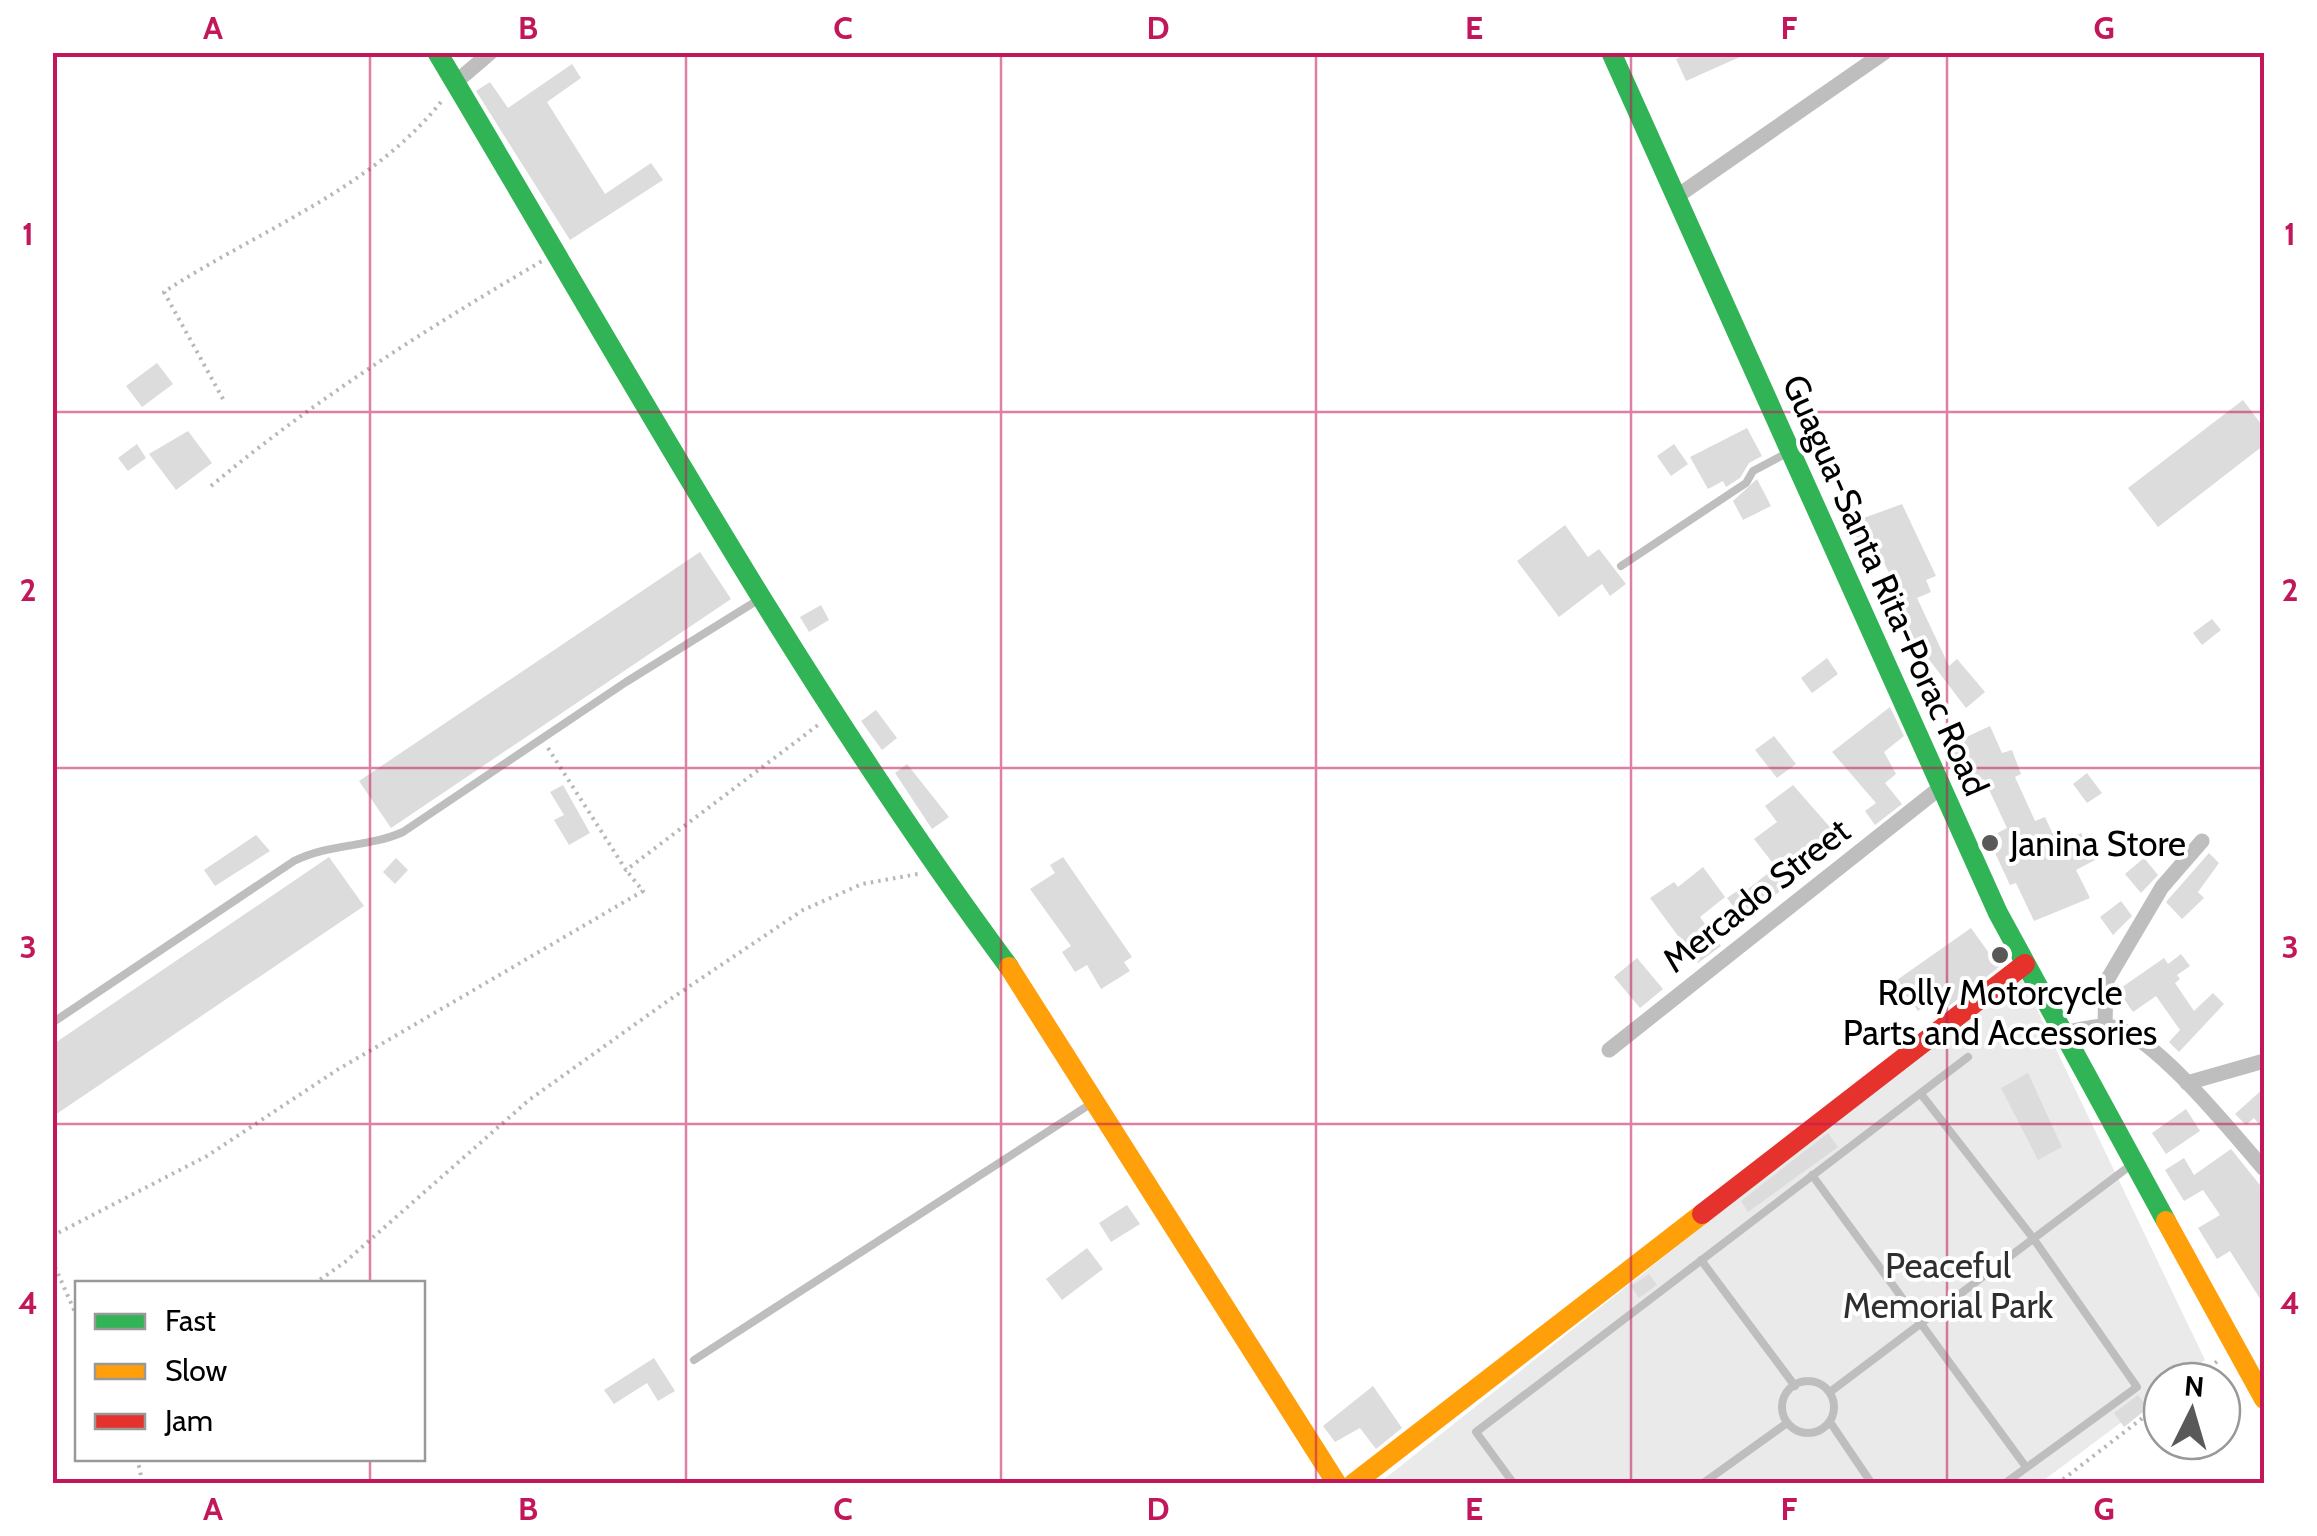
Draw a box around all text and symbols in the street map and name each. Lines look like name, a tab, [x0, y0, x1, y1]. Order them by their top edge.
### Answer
text: A	[203, 8, 223, 47]
text: B	[518, 8, 538, 47]
text: C	[833, 8, 853, 47]
text: D	[1146, 8, 1170, 47]
text: E	[1465, 8, 1483, 47]
text: F	[1781, 8, 1798, 47]
text: G	[2093, 8, 2115, 47]
text: 1	[22, 214, 34, 253]
text: 1	[2284, 214, 2296, 253]
street label: Guagua-Santa Rita-Porac Road	[1774, 368, 1998, 802]
text: 2	[20, 570, 36, 609]
text: 2	[2282, 570, 2298, 609]
street label: Mercado Street	[1654, 808, 1858, 981]
place label: Janina Store	[2009, 822, 2186, 865]
marker: Janina Store	[1979, 832, 2001, 854]
text: 3	[19, 927, 37, 966]
text: 3	[2281, 927, 2299, 966]
marker: Rolly Motorcycle Parts and Accessories	[1989, 944, 2011, 966]
place label: Rolly Motorcycle Parts and Accessories	[1843, 971, 2157, 1054]
park label: Peaceful Memorial Park	[1843, 1244, 2053, 1327]
legend	[75, 1281, 425, 1461]
text: 4	[18, 1283, 38, 1322]
text: 4	[2280, 1283, 2300, 1322]
text: Fast	[165, 1302, 216, 1339]
text: Slow	[165, 1352, 228, 1389]
north arrow	[2142, 1361, 2242, 1461]
text: N	[2183, 1368, 2206, 1404]
text: Jam	[164, 1402, 213, 1439]
text: A	[203, 1489, 223, 1528]
text: B	[518, 1489, 538, 1528]
text: C	[833, 1489, 853, 1528]
text: D	[1146, 1489, 1170, 1528]
text: E	[1465, 1489, 1483, 1528]
text: F	[1781, 1489, 1798, 1528]
text: G	[2093, 1489, 2115, 1528]

